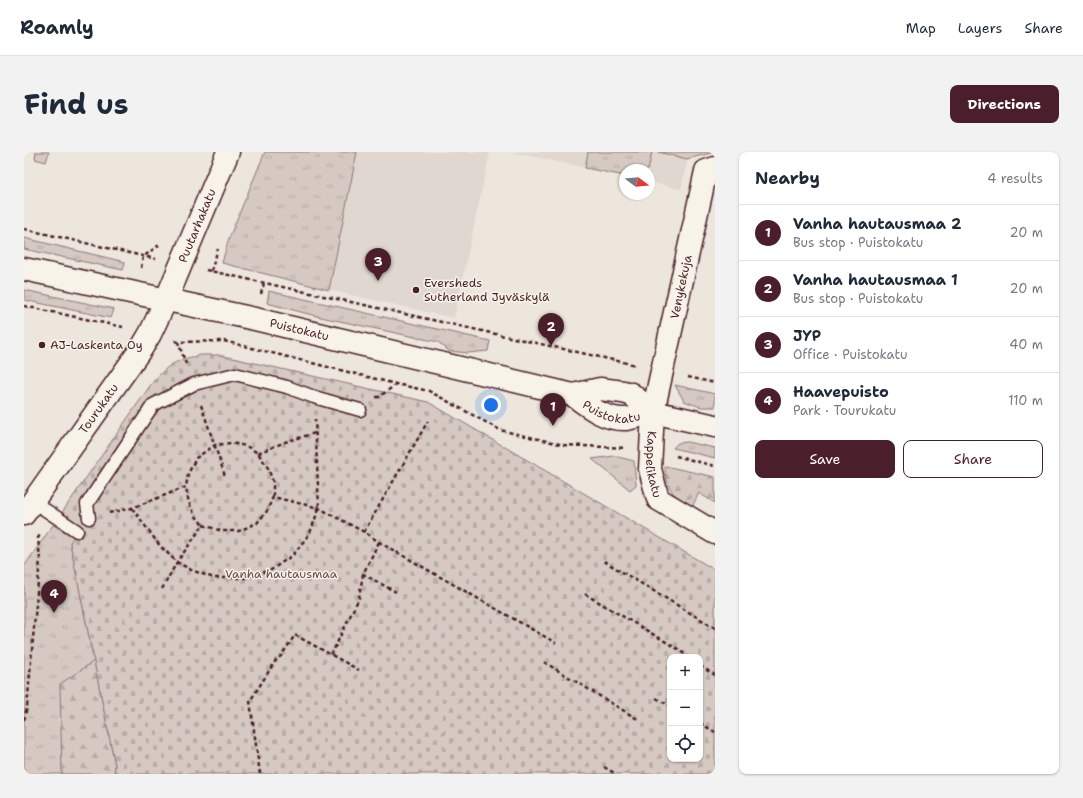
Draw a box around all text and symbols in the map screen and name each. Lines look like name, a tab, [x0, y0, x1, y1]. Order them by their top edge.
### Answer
text: Roamly	[20, 15, 94, 40]
text: Map	[906, 19, 936, 37]
text: Layers	[958, 19, 1002, 37]
text: Share	[1024, 19, 1063, 37]
text: Find us	[24, 85, 129, 123]
button: Directions	[950, 85, 1059, 123]
north arrow	[619, 164, 655, 200]
text: Nearby	[755, 167, 820, 189]
text: 4 results	[987, 170, 1043, 187]
street label: Puutarhakatu	[175, 186, 220, 265]
text: Vanha hautausmaa 2	[793, 214, 962, 234]
text: 1	[765, 224, 771, 241]
text: 20 m	[1010, 224, 1043, 241]
text: Bus stop · Puistokatu	[793, 234, 923, 251]
pin: 3	[365, 248, 391, 281]
street label: Venykekuja	[666, 253, 696, 321]
text: Vanha hautausmaa 1	[793, 270, 958, 290]
place label: Eversheds Sutherland Jyväskylä	[424, 275, 550, 305]
text: 2	[763, 280, 773, 297]
text: 20 m	[1010, 280, 1043, 297]
marker: Eversheds Sutherland Jyväskylä	[411, 285, 421, 295]
text: Bus stop · Puistokatu	[793, 290, 923, 307]
pin: 2	[538, 313, 564, 346]
street label: Puistokatu	[268, 315, 331, 344]
text: JYP	[793, 326, 821, 346]
text: 3	[763, 336, 773, 353]
text: 40 m	[1009, 336, 1043, 353]
place label: AJ-Laskenta Oy	[50, 337, 143, 353]
marker: AJ-Laskenta Oy	[37, 340, 47, 350]
text: Office · Puistokatu	[793, 346, 907, 363]
street label: Tourukatu	[75, 380, 122, 437]
text: Haavepuisto	[793, 382, 889, 402]
text: 4	[763, 392, 773, 409]
text: 110 m	[1008, 392, 1043, 409]
pin: 1	[540, 393, 566, 426]
your location	[481, 395, 501, 415]
street label: Puistokatu	[579, 397, 642, 427]
text: Park · Tourukatu	[793, 402, 896, 419]
street label: Kappelikatu	[642, 430, 665, 500]
button: Save	[755, 440, 895, 478]
button: Share	[903, 440, 1043, 478]
park label: Vanha hautausmaa	[225, 566, 338, 582]
pin: 4	[41, 580, 67, 613]
map controls	[667, 654, 703, 762]
button: +	[667, 654, 703, 690]
button: −	[667, 690, 703, 726]
button: locate	[667, 726, 703, 762]

